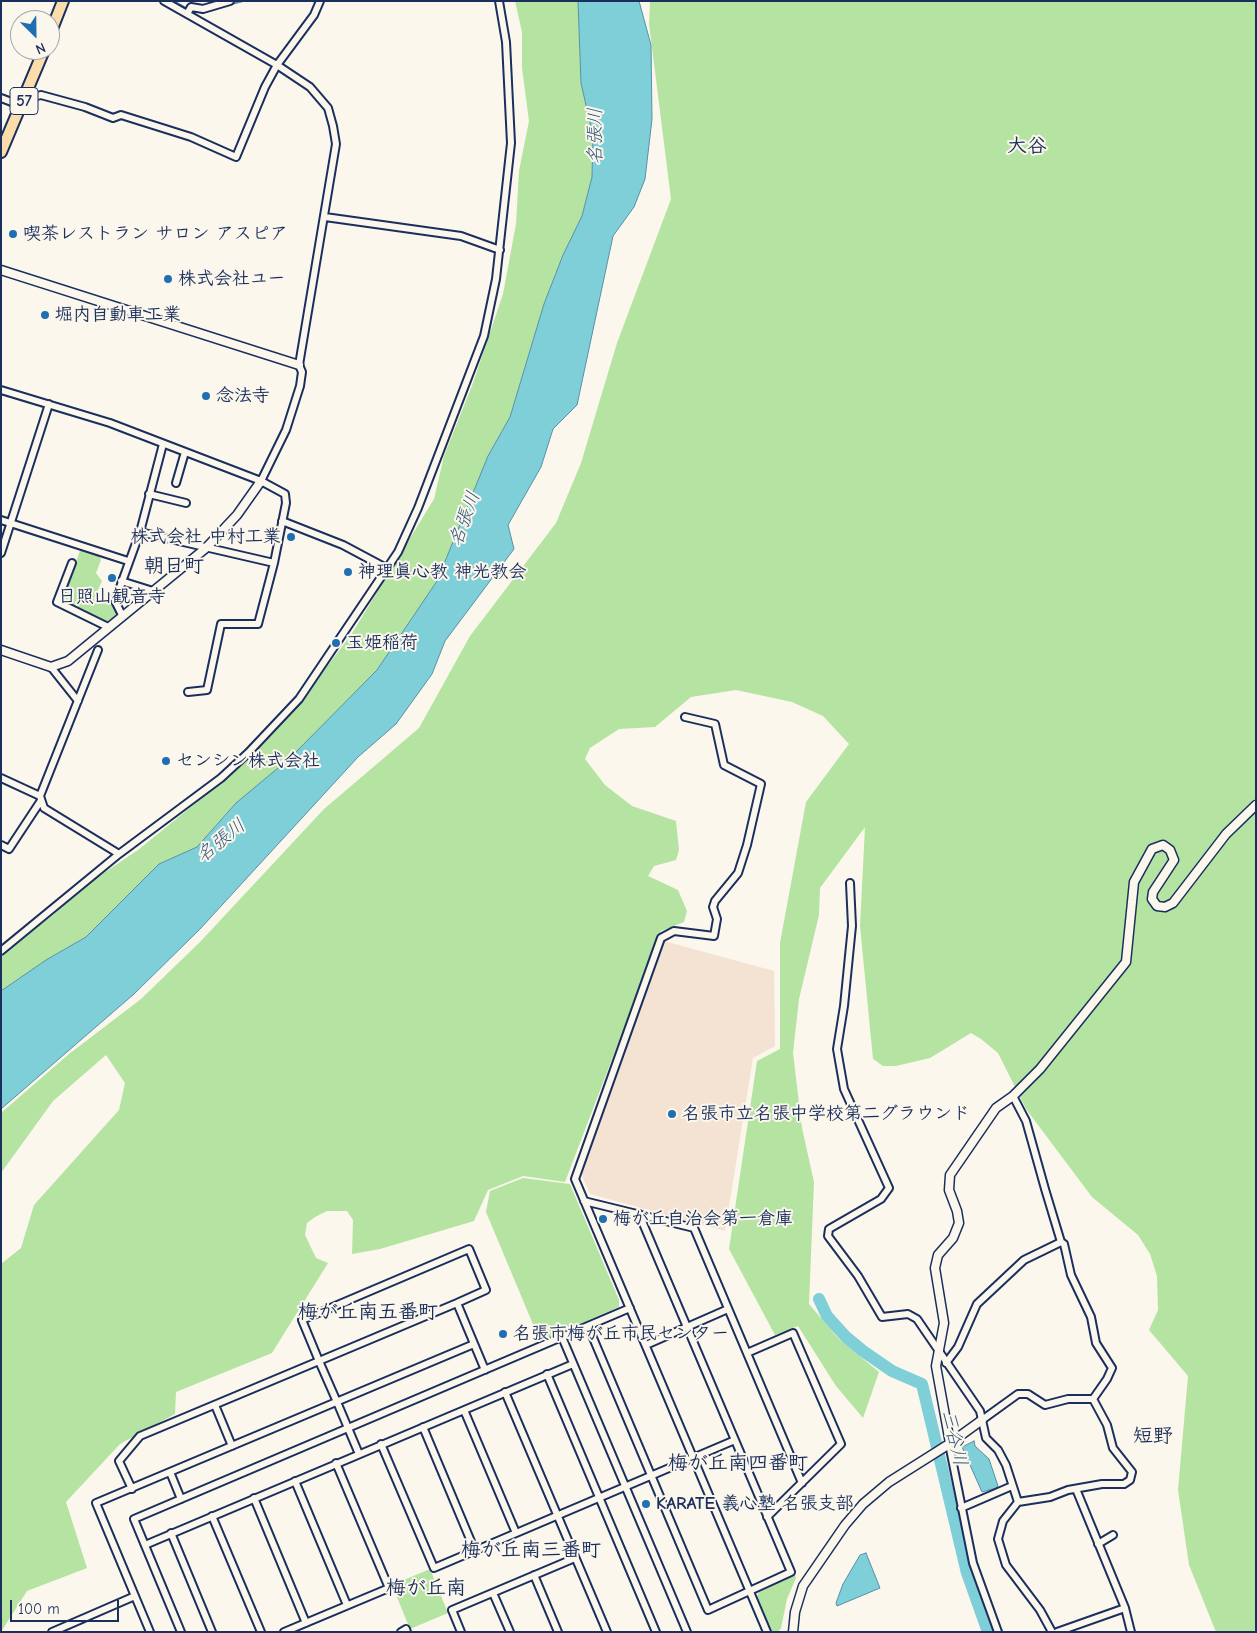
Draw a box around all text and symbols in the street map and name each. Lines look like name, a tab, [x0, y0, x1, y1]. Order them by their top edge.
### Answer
north arrow	[10, 10, 60, 60]
text: N	[33, 39, 48, 58]
road number: 57	[10, 88, 38, 114]
water label: 名張川	[585, 108, 607, 164]
district label: 大谷	[1007, 134, 1047, 158]
place label: 喫茶レストラン サロン アスピア	[23, 223, 288, 245]
marker: 喫茶レストラン サロン アスピア	[7, 228, 19, 240]
place label: 株式会社ユー	[178, 268, 285, 290]
marker: 株式会社ユー	[162, 273, 174, 285]
place label: 堀内自動車工業	[55, 304, 181, 326]
marker: 堀内自動車工業	[39, 309, 51, 321]
place label: 念法寺	[216, 385, 270, 407]
marker: 念法寺	[200, 390, 212, 402]
water label: 名張川	[445, 488, 485, 550]
place label: 株式会社 中村工業	[131, 526, 281, 548]
marker: 株式会社 中村工業	[285, 531, 297, 543]
district label: 朝日町	[144, 554, 204, 578]
place label: 神理眞心教 神光教会	[358, 561, 526, 583]
marker: 神理眞心教 神光教会	[342, 566, 354, 578]
marker: 日照山観音寺	[106, 572, 118, 584]
place label: 日照山観音寺	[58, 586, 166, 608]
place label: 玉姫稲荷	[346, 632, 418, 654]
marker: 玉姫稲荷	[330, 637, 342, 649]
place label: センシン株式会社	[176, 750, 320, 772]
marker: センシン株式会社	[160, 755, 172, 767]
water label: 名張川	[192, 814, 250, 868]
place label: 名張市立名張中学校第二グラウンド	[682, 1103, 970, 1125]
marker: 名張市立名張中学校第二グラウンド	[666, 1108, 678, 1120]
place label: 梅が丘自治会第一倉庫	[613, 1208, 793, 1230]
marker: 梅が丘自治会第一倉庫	[597, 1213, 609, 1225]
district label: 梅が丘南五番町	[298, 1300, 438, 1324]
place label: 名張市梅が丘市民センター	[513, 1323, 729, 1345]
marker: 名張市梅が丘市民センター	[497, 1328, 509, 1340]
water label: 三谷川	[936, 1408, 972, 1468]
district label: 短野	[1133, 1424, 1173, 1448]
district label: 梅が丘南四番町	[668, 1451, 808, 1475]
place label: KARATE 義心塾 名張支部	[656, 1493, 854, 1515]
marker: KARATE 義心塾 名張支部	[640, 1498, 652, 1510]
district label: 梅が丘南三番町	[461, 1538, 601, 1562]
district label: 梅が丘南	[386, 1576, 466, 1600]
scale bar	[12, 1590, 121, 1622]
text: 100 m	[18, 1600, 60, 1618]

